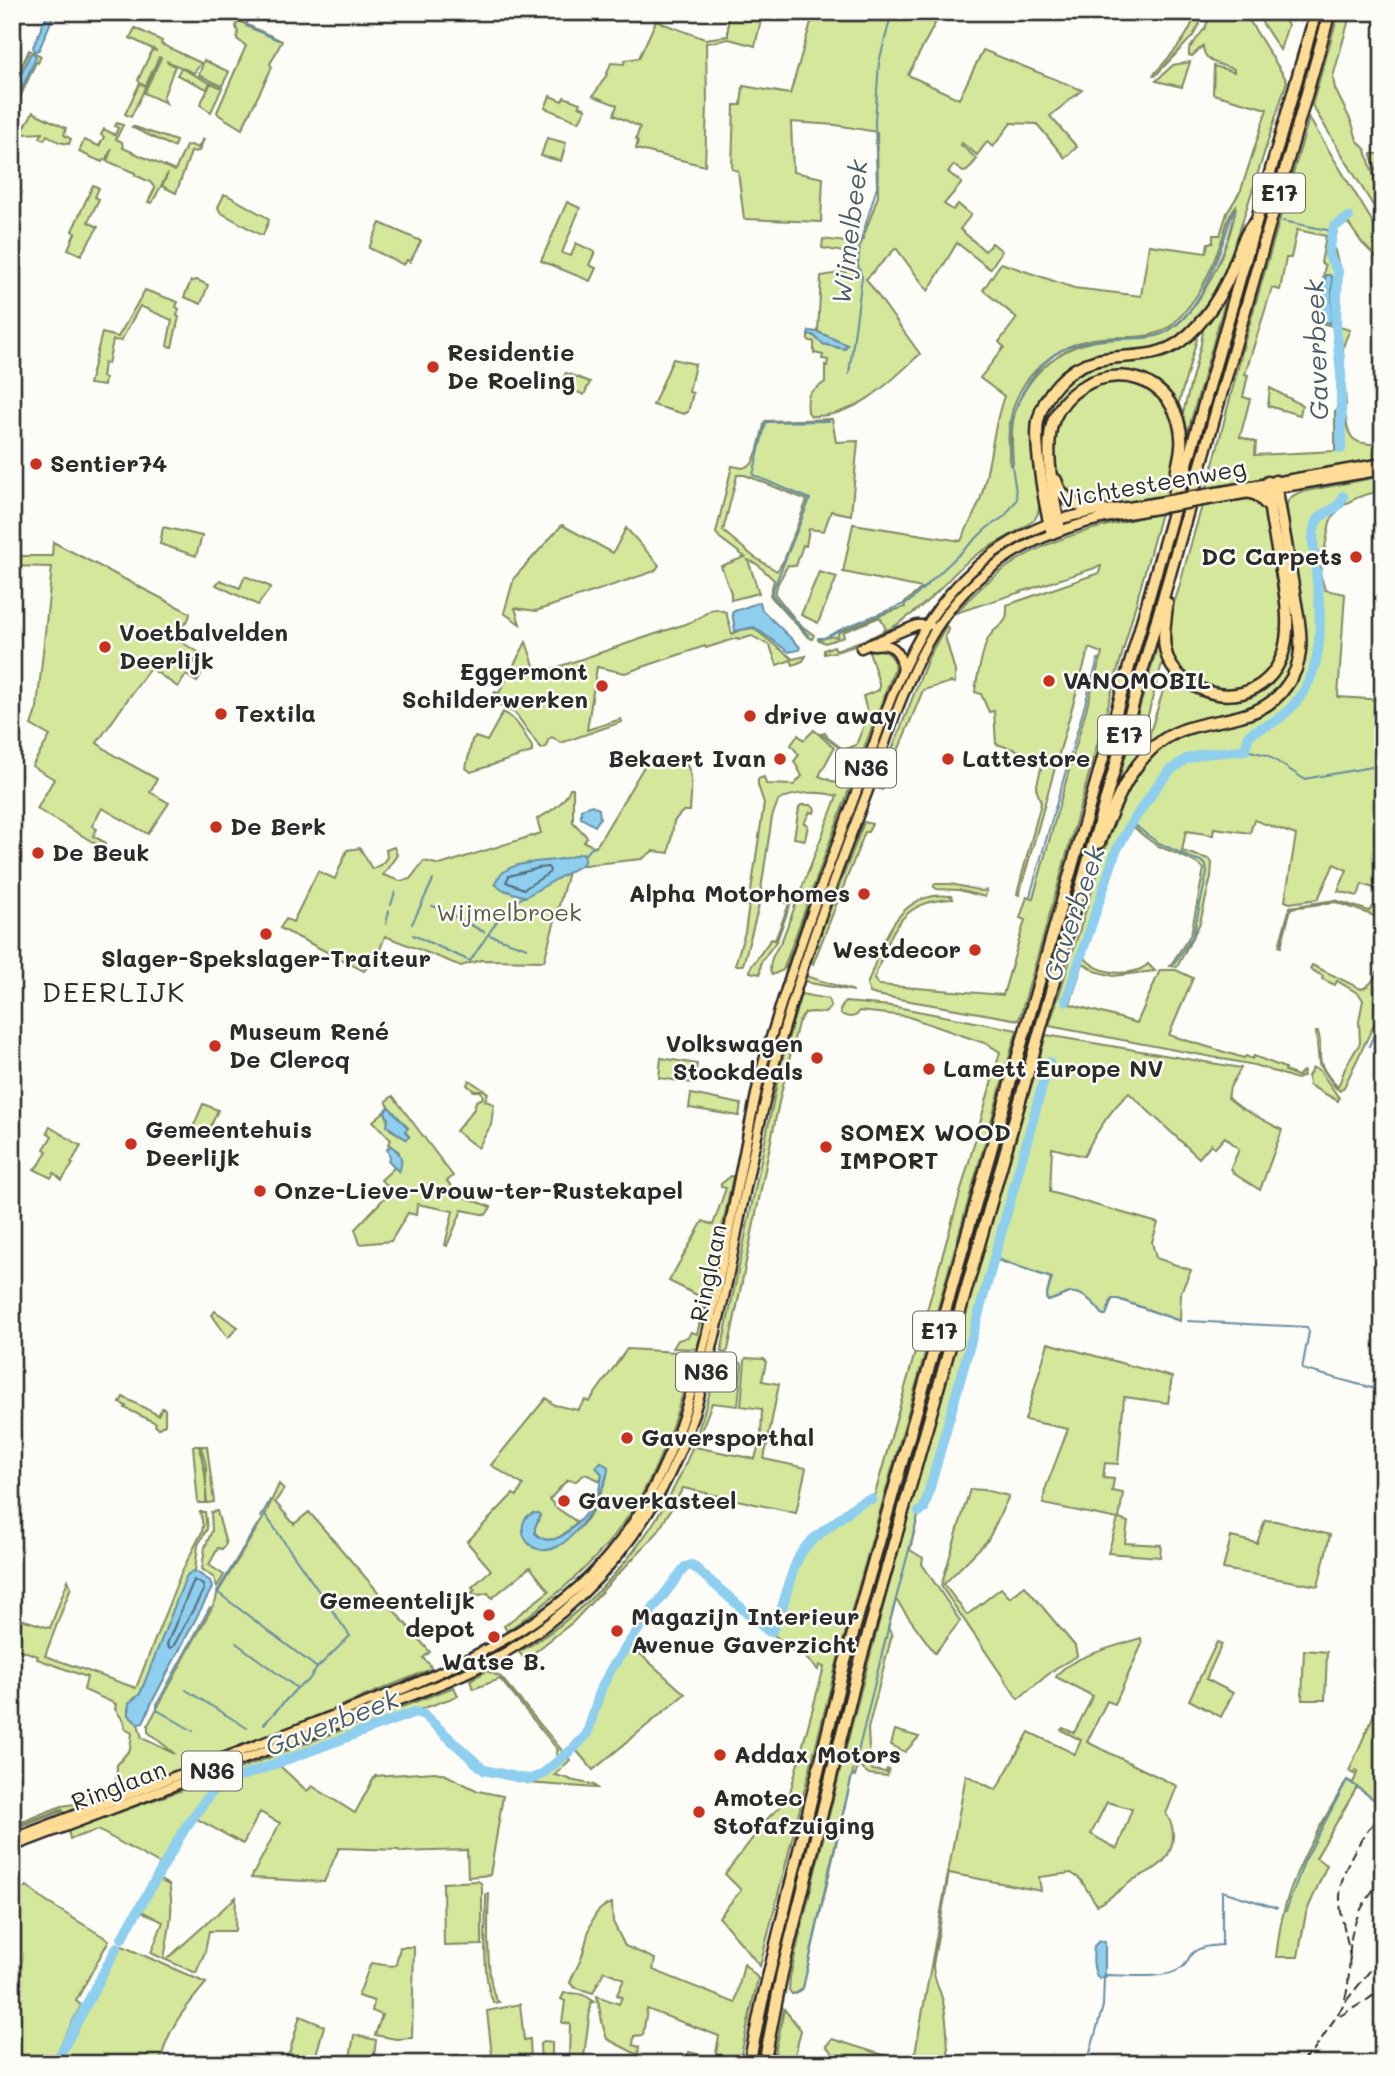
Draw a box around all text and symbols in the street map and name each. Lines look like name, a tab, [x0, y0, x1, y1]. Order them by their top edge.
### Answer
water label: Wijmelbeek	[823, 156, 875, 306]
road number: E17	[1253, 174, 1305, 212]
water label: Gaverbeek	[1297, 278, 1335, 421]
place label: Residentie De Roeling	[447, 336, 575, 395]
marker: Residentie De Roeling	[425, 359, 441, 375]
place label: Sentier74	[50, 447, 167, 478]
street label: Vichtesteenweg	[1057, 451, 1248, 514]
marker: Sentier74	[28, 456, 44, 472]
place label: DC Carpets	[1201, 540, 1342, 571]
marker: DC Carpets	[1348, 549, 1364, 565]
place label: Voetbalvelden Deerlijk	[119, 616, 288, 675]
marker: Voetbalvelden Deerlijk	[97, 639, 113, 655]
place label: Eggermont Schilderwerken	[402, 655, 588, 714]
place label: VANOMOBIL	[1063, 664, 1211, 695]
marker: VANOMOBIL	[1041, 673, 1057, 689]
marker: Eggermont Schilderwerken	[594, 678, 610, 694]
place label: Textila	[235, 697, 316, 728]
place label: drive away	[764, 699, 897, 730]
marker: Textila	[213, 706, 229, 722]
marker: drive away	[742, 708, 758, 724]
road number: E17	[1098, 716, 1150, 754]
place label: Bekaert Ivan	[608, 742, 766, 773]
place label: Lattestore	[962, 742, 1090, 773]
road number: N36	[836, 748, 896, 788]
marker: Bekaert Ivan	[772, 751, 788, 767]
marker: Lattestore	[940, 751, 956, 767]
place label: De Berk	[230, 810, 326, 841]
marker: De Berk	[208, 819, 224, 835]
place label: De Beuk	[52, 836, 149, 867]
water label: Gaverbeek	[1034, 840, 1112, 986]
marker: De Beuk	[30, 845, 46, 861]
place label: Alpha Motorhomes	[629, 877, 850, 908]
marker: Alpha Motorhomes	[856, 886, 872, 902]
park label: Wijmelbroek	[436, 896, 582, 927]
marker: Slager-Spekslager-Traiteur	[258, 926, 274, 942]
place label: Westdecor	[833, 933, 961, 964]
place label: Slager-Spekslager-Traiteur	[101, 942, 431, 973]
marker: Westdecor	[967, 942, 983, 958]
district label: DEERLIJK	[42, 973, 186, 1009]
place label: Museum René De Clercq	[229, 1015, 389, 1074]
place label: Volkswagen Stockdeals	[665, 1027, 803, 1086]
marker: Museum René De Clercq	[207, 1038, 223, 1054]
marker: Volkswagen Stockdeals	[809, 1050, 825, 1066]
place label: Lamett Europe NV	[943, 1052, 1163, 1083]
marker: Lamett Europe NV	[921, 1061, 937, 1077]
place label: Gemeentehuis Deerlijk	[145, 1113, 312, 1172]
place label: SOMEX WOOD IMPORT	[840, 1116, 1011, 1175]
marker: Gemeentehuis Deerlijk	[123, 1136, 139, 1152]
marker: SOMEX WOOD IMPORT	[818, 1139, 834, 1155]
place label: Onze-Lieve-Vrouw-ter-Rustekapel	[274, 1174, 683, 1205]
marker: Onze-Lieve-Vrouw-ter-Rustekapel	[252, 1183, 268, 1199]
street label: Ringlaan	[682, 1221, 733, 1324]
road number: E17	[913, 1312, 965, 1350]
road number: N36	[676, 1352, 736, 1392]
place label: Gaversporthal	[641, 1421, 814, 1452]
marker: Gaversporthal	[619, 1430, 635, 1446]
place label: Gaverkasteel	[578, 1484, 737, 1515]
marker: Gaverkasteel	[556, 1493, 572, 1509]
place label: Gemeentelijk depot	[319, 1584, 475, 1643]
place label: Magazijn Interieur Avenue Gaverzicht	[631, 1600, 859, 1659]
marker: Gemeentelijk depot	[481, 1607, 497, 1623]
marker: Magazijn Interieur Avenue Gaverzicht	[609, 1623, 625, 1639]
marker: Watse B.	[486, 1629, 502, 1645]
place label: Watse B.	[442, 1645, 546, 1676]
water label: Gaverbeek	[260, 1681, 405, 1763]
place label: Addax Motors	[734, 1738, 901, 1769]
marker: Addax Motors	[712, 1747, 728, 1763]
street label: Ringlaan	[67, 1752, 170, 1817]
road number: N36	[182, 1752, 242, 1790]
place label: Amotec Stofafzuiging	[713, 1781, 874, 1840]
marker: Amotec Stofafzuiging	[691, 1804, 707, 1820]

